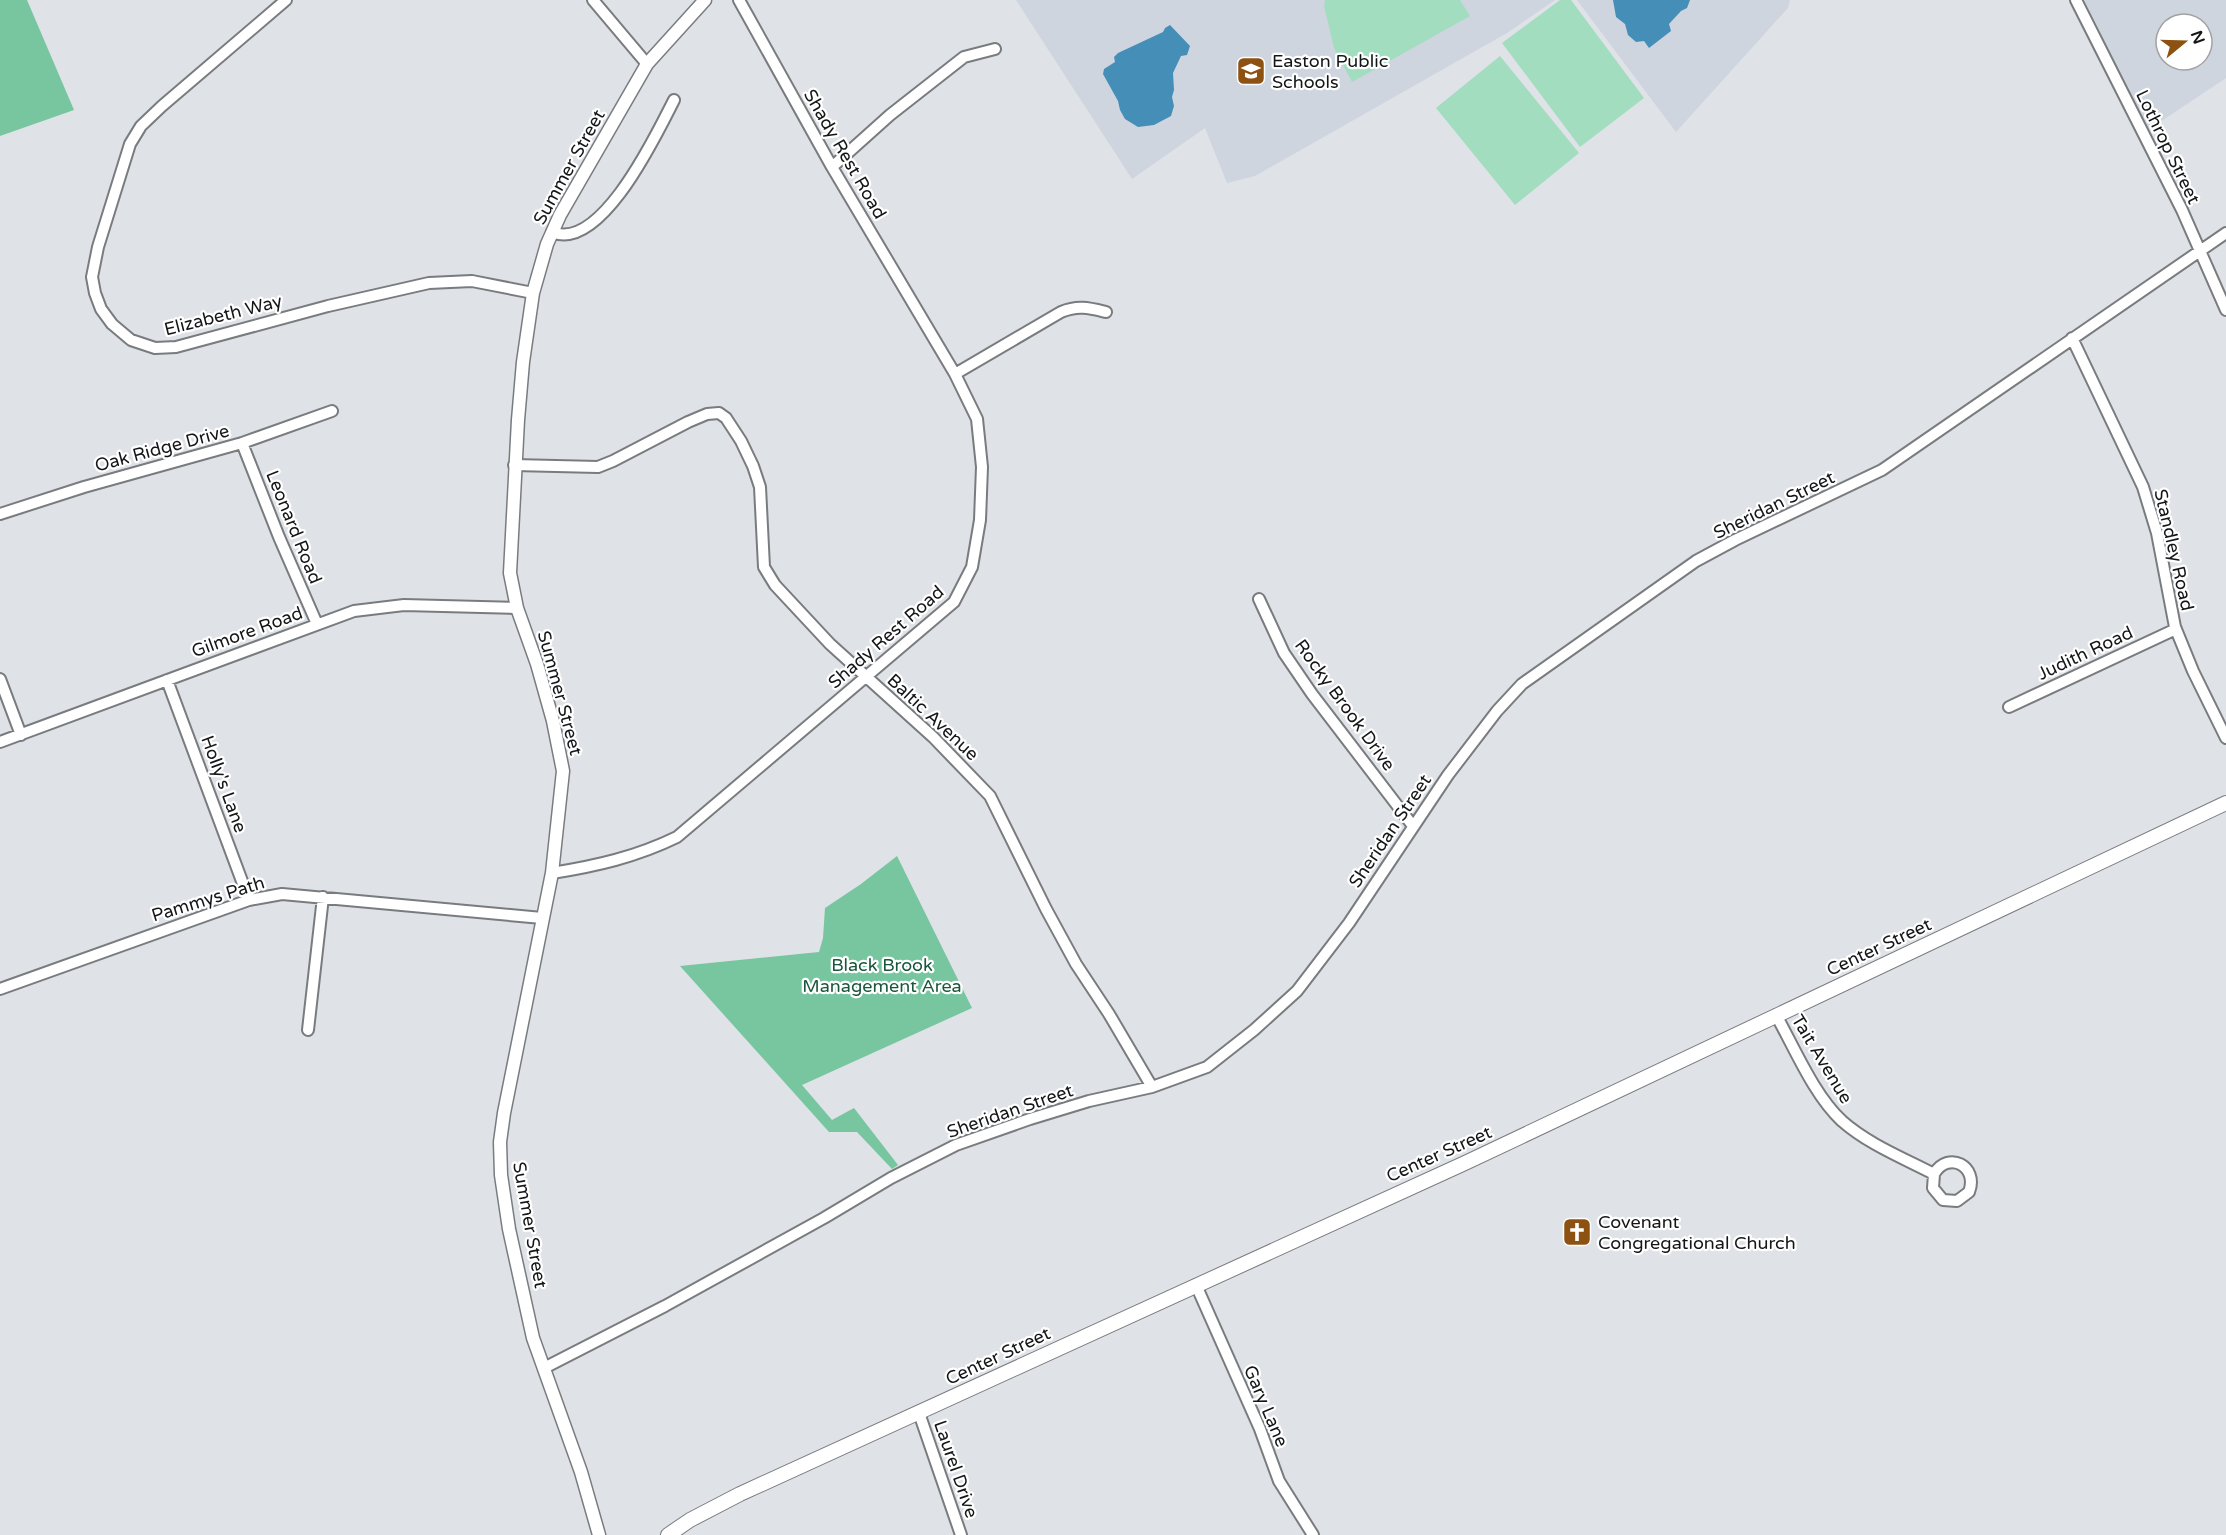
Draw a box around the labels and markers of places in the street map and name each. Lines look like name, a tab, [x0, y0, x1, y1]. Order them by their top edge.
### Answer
place label: Easton Public Schools	[1272, 50, 1388, 93]
school or university icon: Easton Public Schools	[1235, 55, 1267, 87]
place label: Covenant Congregational Church	[1598, 1211, 1796, 1254]
church icon: Covenant Congregational Church	[1561, 1216, 1593, 1248]

